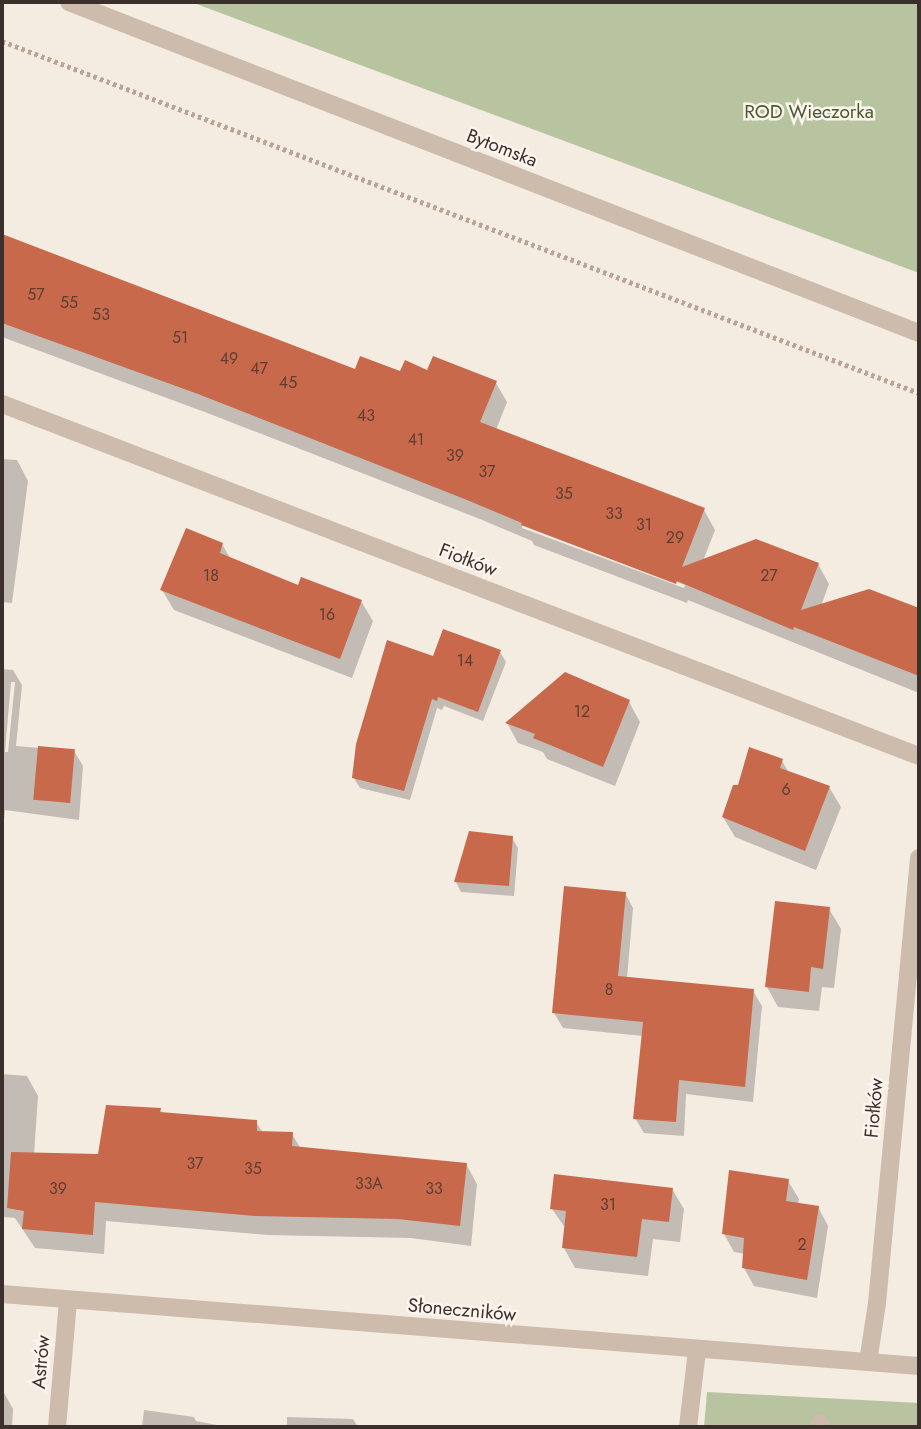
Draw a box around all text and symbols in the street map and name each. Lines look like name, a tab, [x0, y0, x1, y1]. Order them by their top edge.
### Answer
park label: ROD Wieczorka	[744, 101, 874, 123]
street label: Bytomska	[463, 124, 541, 172]
house number: 57	[27, 285, 45, 305]
house number: 55	[60, 293, 78, 313]
house number: 53	[92, 305, 110, 325]
house number: 51	[172, 328, 188, 348]
house number: 49	[220, 349, 238, 369]
house number: 47	[250, 359, 268, 379]
house number: 45	[279, 373, 297, 393]
house number: 43	[357, 406, 375, 426]
house number: 41	[408, 430, 424, 450]
house number: 39	[446, 446, 464, 466]
house number: 37	[479, 462, 495, 482]
house number: 35	[555, 484, 573, 504]
house number: 33	[605, 504, 623, 524]
house number: 31	[636, 515, 652, 535]
house number: 29	[666, 528, 684, 548]
street label: Fiołków	[436, 539, 500, 581]
house number: 18	[203, 566, 219, 586]
house number: 27	[760, 566, 778, 586]
house number: 16	[319, 605, 335, 625]
house number: 14	[457, 651, 473, 671]
house number: 12	[574, 702, 590, 722]
house number: 6	[781, 780, 791, 800]
house number: 8	[605, 980, 613, 1000]
street label: Fiołków	[860, 1077, 888, 1139]
house number: 37	[187, 1154, 203, 1174]
house number: 35	[244, 1159, 262, 1179]
house number: 33A	[355, 1174, 383, 1194]
house number: 39	[49, 1179, 67, 1199]
house number: 33	[425, 1179, 443, 1199]
house number: 31	[600, 1195, 616, 1215]
house number: 2	[797, 1235, 807, 1255]
street label: Słoneczników	[407, 1294, 517, 1326]
street label: Astrów	[27, 1334, 55, 1390]

